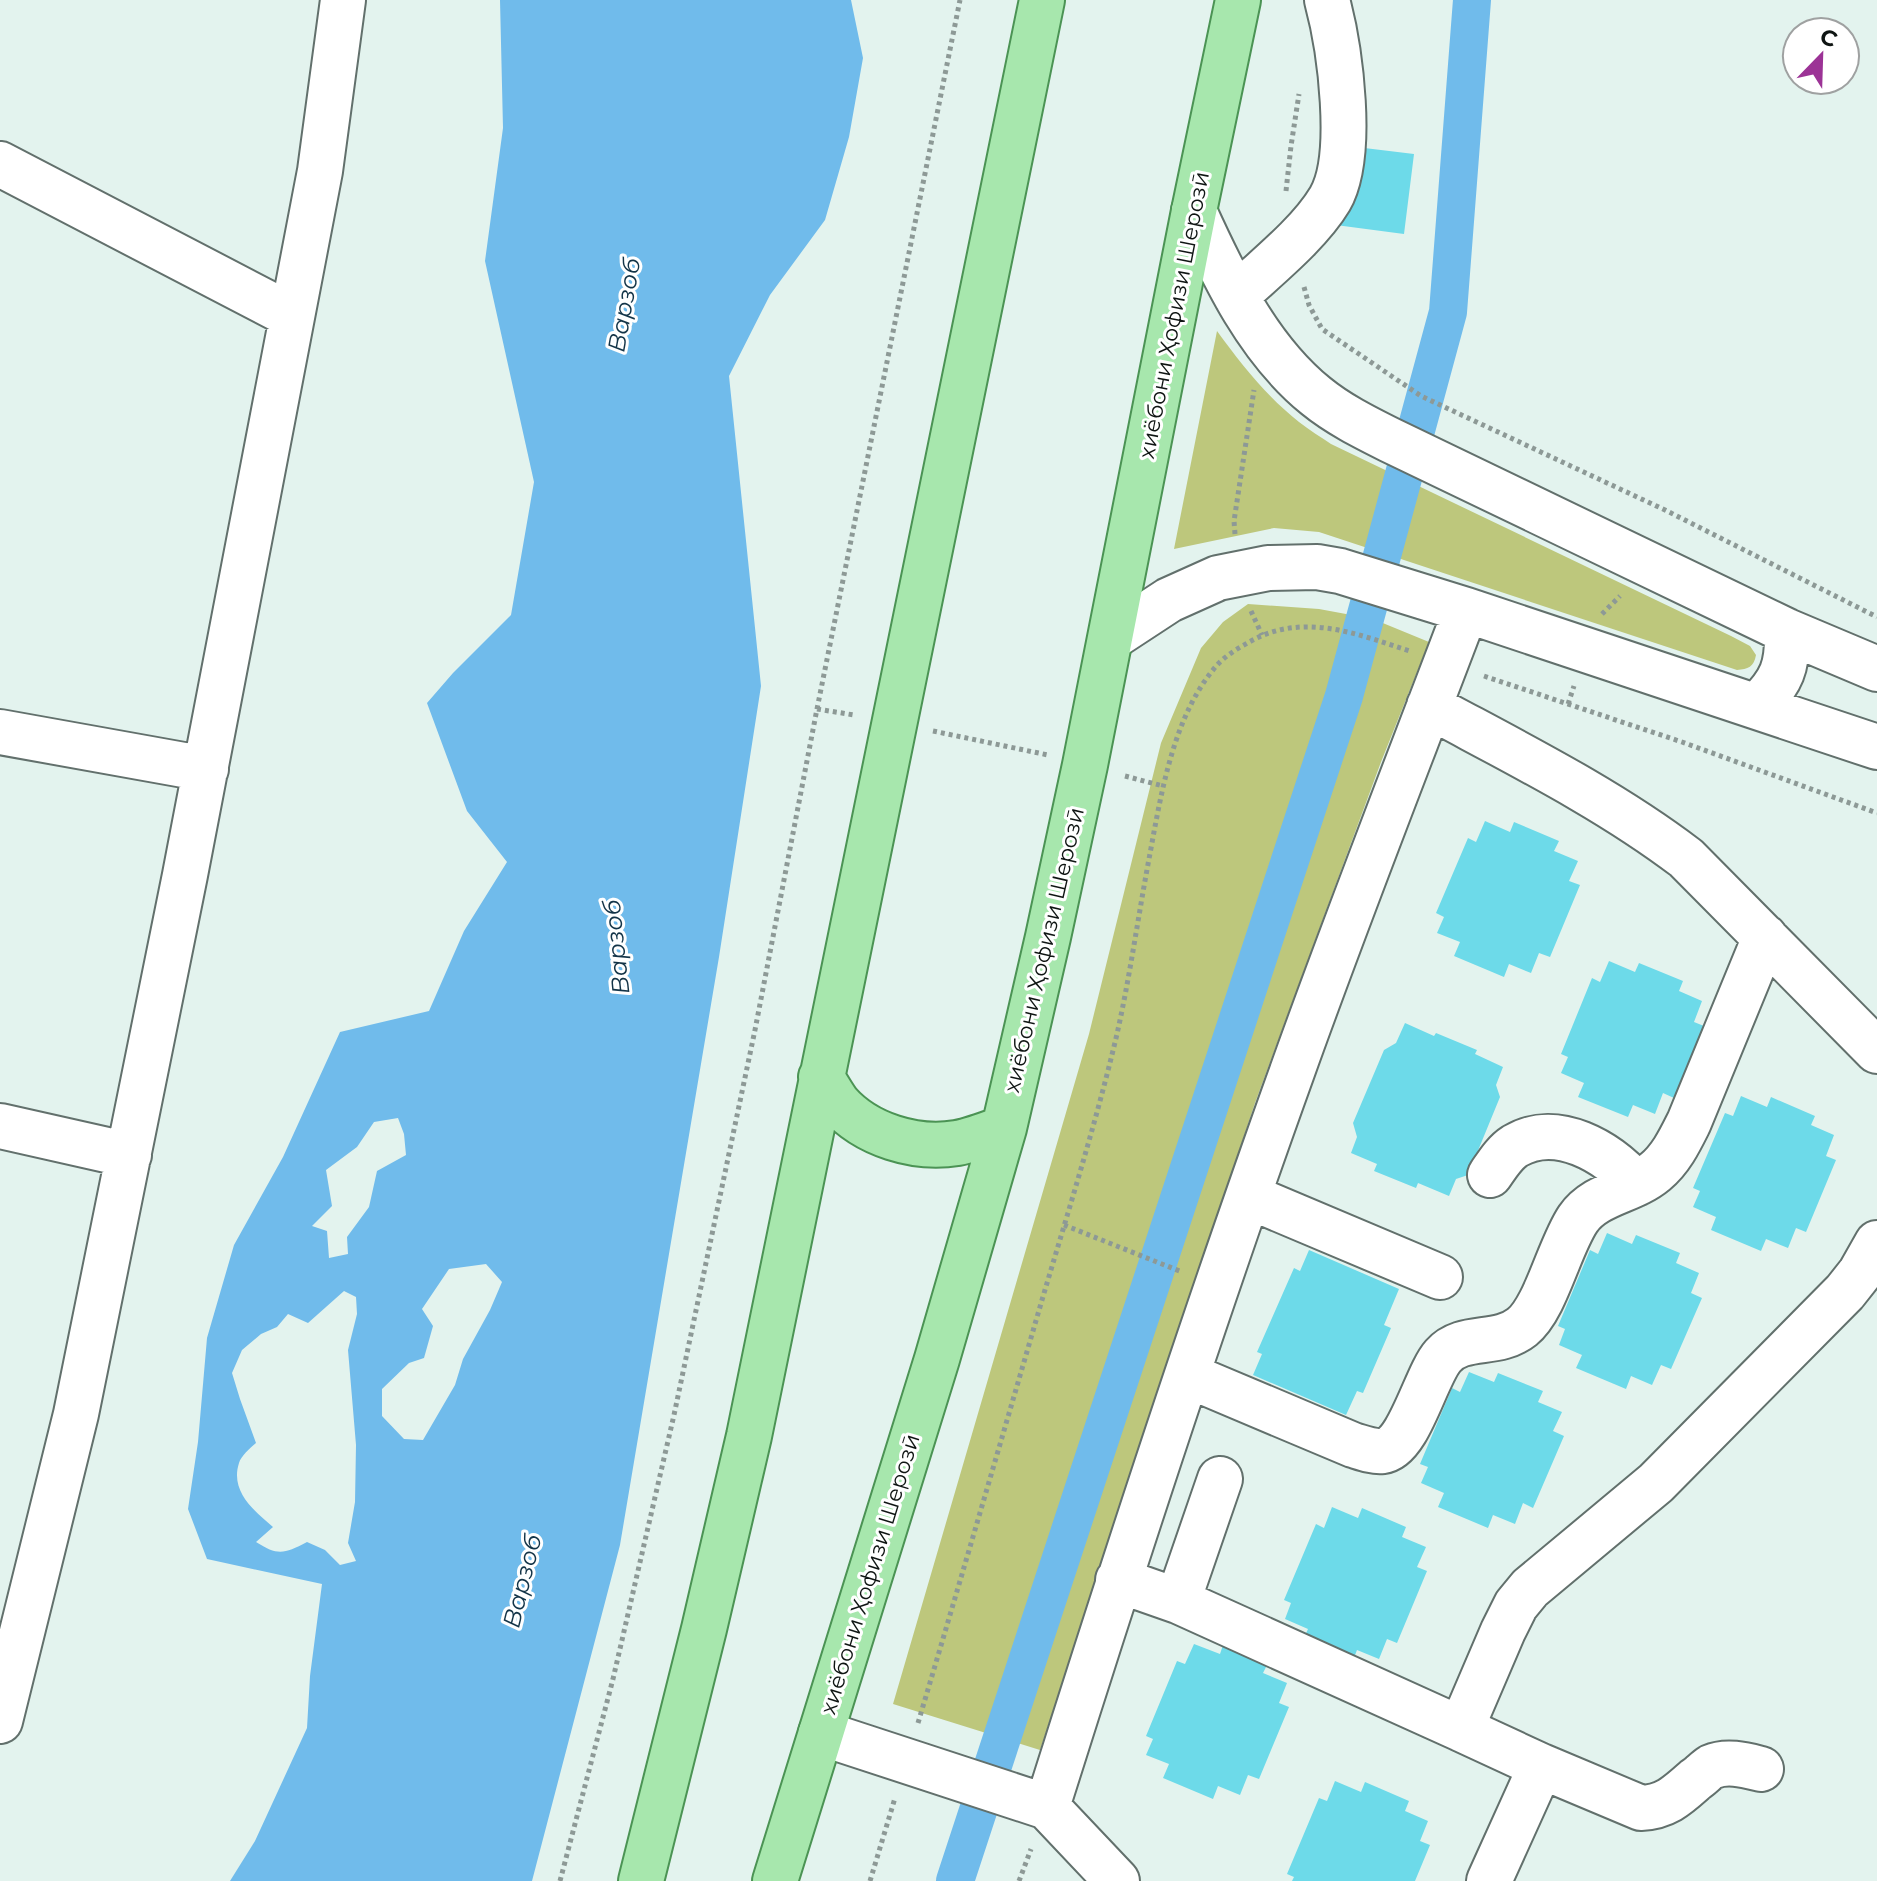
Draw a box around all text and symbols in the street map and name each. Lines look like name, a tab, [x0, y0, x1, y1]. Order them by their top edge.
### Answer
north arrow	[1781, 16, 1861, 96]
text: С	[1816, 23, 1841, 54]
street label: хиёбони Ҳофизи Шерозӣ	[1133, 169, 1215, 461]
water label: Варзоб	[601, 256, 647, 354]
street label: хиёбони Ҳофизи Шерозӣ	[998, 805, 1090, 1095]
water label: Варзоб	[597, 898, 635, 996]
street label: хиёбони Ҳофизи Шерозӣ	[814, 1431, 926, 1717]
water label: Варзоб	[496, 1531, 548, 1631]

